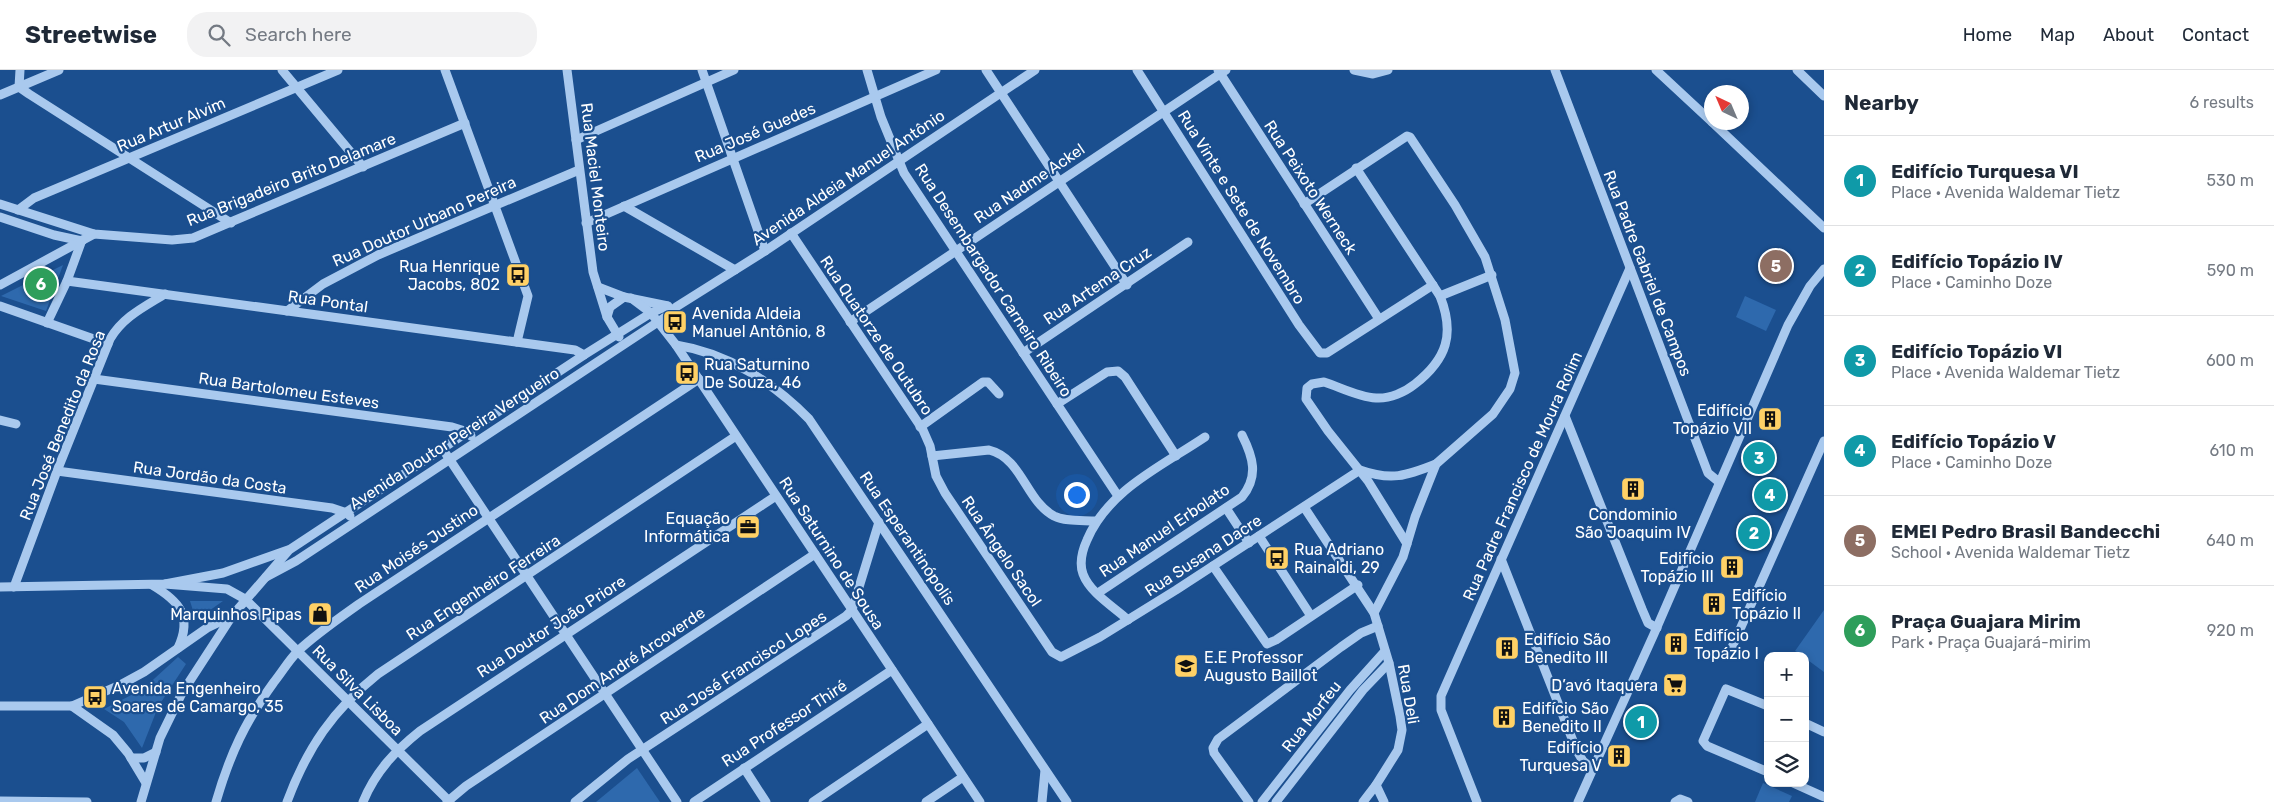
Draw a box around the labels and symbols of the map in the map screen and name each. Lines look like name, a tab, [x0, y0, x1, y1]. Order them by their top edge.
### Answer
north arrow	[1704, 85, 1749, 130]
street label: Rua Artur Alvim	[114, 93, 228, 156]
street label: Rua José Guedes	[692, 98, 818, 166]
street label: Rua Maciel Monteiro	[577, 102, 614, 252]
street label: Avenida Aldeia Manuel Antônio	[748, 106, 948, 249]
street label: Rua Vinte e Sete de Novembro	[1174, 107, 1309, 308]
street label: Rua Peixoto Werneck	[1260, 117, 1361, 258]
street label: Rua Brigadeiro Brito Delamare	[184, 129, 399, 230]
street label: Rua Nadme Ackel	[970, 139, 1088, 227]
street label: Rua Desembargador Carneiro Ribeiro	[911, 160, 1076, 400]
street label: Rua Padre Gabriel de Campos	[1599, 167, 1696, 379]
street label: Rua Doutor Urbano Pereira	[329, 172, 519, 271]
street label: Rua Artema Cruz	[1040, 242, 1155, 329]
pin: 5	[1760, 247, 1792, 285]
street label: Rua Quatorze de Outubro	[816, 252, 937, 418]
place label: Rua Henrique Jacobs, 802	[399, 257, 500, 294]
bus stop icon: Rua Henrique Jacobs, 802	[505, 262, 531, 288]
pin: 6	[25, 265, 57, 303]
street label: Rua Pontal	[287, 286, 369, 317]
place label: Avenida Aldeia Manuel Antônio, 8	[692, 304, 826, 341]
bus stop icon: Avenida Aldeia Manuel Antônio, 8	[662, 309, 688, 335]
street label: Rua José Benedito da Rosa	[16, 327, 109, 523]
street label: Rua Padre Francisco de Moura Rolim	[1459, 349, 1586, 604]
place label: Rua Saturnino De Souza, 46	[704, 355, 810, 392]
bus stop icon: Rua Saturnino De Souza, 46	[674, 360, 700, 386]
street label: Avenida Doutor Pereira Vergueiro	[346, 363, 563, 513]
street label: Rua Bartolomeu Esteves	[197, 368, 380, 413]
place label: Edifício Topázio VII	[1673, 401, 1752, 438]
building icon: Edifício Topázio VII	[1757, 406, 1783, 432]
pin: 3	[1743, 439, 1775, 477]
street label: Rua Jordão da Costa	[132, 457, 288, 498]
street label: Rua Esperantinópolis	[856, 468, 959, 609]
street label: Rua Saturnino de Sousa	[775, 473, 888, 633]
building icon: Condominio São Joaquim IV	[1620, 476, 1646, 502]
pin: 4	[1754, 476, 1786, 514]
street label: Rua Manuel Erbolato	[1096, 480, 1233, 581]
your location	[1064, 482, 1090, 508]
street label: Rua Ângelo Sacol	[958, 492, 1046, 610]
street label: Rua Moisés Justino	[351, 500, 482, 597]
place label: Condominio São Joaquim IV	[1575, 505, 1691, 542]
place label: Equação Informática	[644, 509, 730, 546]
street label: Rua Susana Dacre	[1141, 511, 1265, 600]
office icon: Equação Informática	[735, 514, 761, 540]
pin: 2	[1738, 514, 1770, 552]
street label: Rua Engenheiro Ferreira	[403, 530, 564, 644]
place label: Rua Adriano Rainaldi, 29	[1294, 540, 1384, 577]
bus stop icon: Rua Adriano Rainaldi, 29	[1264, 545, 1290, 571]
place label: Edifício Topázio III	[1640, 549, 1714, 586]
building icon: Edifício Topázio III	[1719, 554, 1745, 580]
street label: Rua Doutor João Priore	[473, 571, 629, 682]
place label: Edifício Topázio II	[1732, 586, 1801, 623]
building icon: Edifício Topázio II	[1701, 591, 1727, 617]
shop icon: Marquinhos Pipas	[307, 601, 333, 627]
street label: Rua Dom André Arcoverde	[536, 603, 709, 728]
place label: Marquinhos Pipas	[170, 605, 302, 624]
street label: Rua José Francisco Lopes	[657, 607, 830, 728]
place label: Edifício Topázio I	[1694, 626, 1759, 663]
place label: Edifício São Benedito III	[1524, 630, 1611, 667]
building icon: Edifício Topázio I	[1663, 631, 1689, 657]
building icon: Edifício São Benedito III	[1494, 635, 1520, 661]
street label: Rua Silva Lisboa	[308, 641, 407, 740]
place label: E.E Professor Augusto Baillot	[1204, 648, 1317, 685]
school or university icon: E.E Professor Augusto Baillot	[1173, 653, 1199, 679]
street label: Rua Deli	[1394, 663, 1423, 726]
supermarket icon: D’avó Itaquera	[1662, 672, 1688, 698]
street label: Rua Professor Thiré	[718, 676, 850, 771]
place label: D’avó Itaquera	[1551, 676, 1658, 695]
street label: Rua Morfeu	[1278, 677, 1345, 756]
place label: Avenida Engenheiro Soares de Camargo, 35	[112, 679, 283, 716]
bus stop icon: Avenida Engenheiro Soares de Camargo, 35	[82, 684, 108, 710]
place label: Edifício São Benedito II	[1522, 699, 1609, 736]
pin: 1	[1625, 703, 1657, 741]
building icon: Edifício São Benedito II	[1491, 704, 1517, 730]
place label: Edifício Turquesa V	[1519, 738, 1602, 775]
building icon: Edifício Turquesa V	[1606, 743, 1632, 769]

